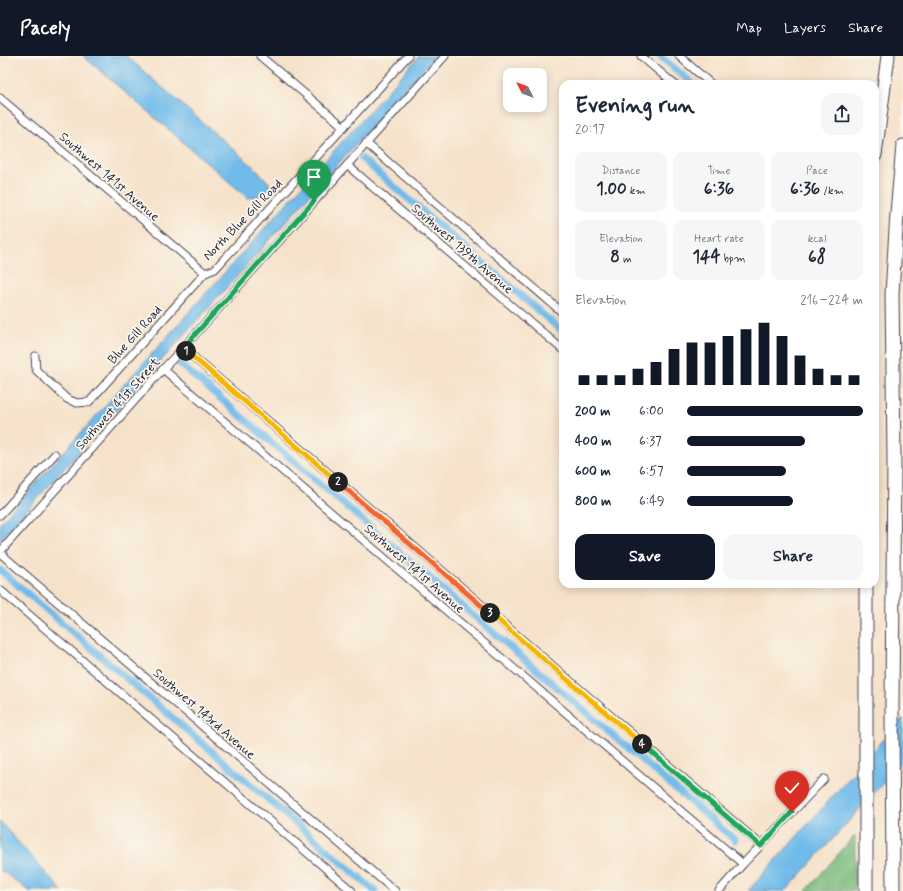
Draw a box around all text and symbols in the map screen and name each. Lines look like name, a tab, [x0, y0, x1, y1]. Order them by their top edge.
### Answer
text: Pacely	[20, 16, 71, 41]
text: Map	[736, 19, 762, 37]
text: Layers	[784, 19, 826, 37]
text: Share	[848, 19, 883, 37]
north arrow	[503, 68, 547, 112]
map controls	[503, 68, 547, 112]
text: Evening run	[575, 92, 695, 120]
button: share	[821, 93, 863, 135]
text: 20:17	[575, 121, 605, 138]
street label: Southwest 141st Avenue	[55, 129, 163, 226]
pin	[297, 160, 331, 201]
text: Distance	[602, 164, 640, 178]
text: Time	[707, 164, 731, 178]
text: Pace	[806, 164, 828, 178]
icon: arrive	[303, 166, 325, 188]
street label: North Blue Gill Road	[200, 176, 286, 264]
text: 1.00	[596, 178, 627, 200]
text: 6:36	[704, 178, 734, 200]
text: 6:36	[790, 178, 820, 200]
text: km	[627, 184, 646, 198]
text: /km	[820, 184, 844, 198]
street label: Southwest 139th Avenue	[408, 200, 516, 298]
text: Elevation	[599, 232, 643, 246]
text: Heart rate	[694, 232, 744, 246]
text: kcal	[808, 232, 826, 246]
text: 8	[610, 246, 620, 268]
text: 144	[692, 246, 720, 268]
text: 68	[808, 246, 826, 268]
text: m	[620, 252, 632, 266]
text: bpm	[720, 252, 746, 266]
text: Elevation	[575, 292, 626, 309]
text: 216–224 m	[800, 292, 863, 309]
street label: Blue Gill Road	[104, 302, 166, 368]
pin: 1	[176, 341, 196, 361]
text: 1	[184, 344, 188, 358]
street label: Southwest 41st Street	[72, 354, 164, 454]
text: 200 m	[575, 403, 610, 420]
text: 6:00	[639, 403, 664, 420]
text: 400 m	[575, 433, 612, 450]
text: 6:37	[639, 433, 662, 450]
text: 600 m	[575, 463, 611, 480]
text: 6:57	[639, 463, 663, 480]
pin: 2	[328, 472, 348, 492]
text: 2	[335, 475, 341, 489]
text: 800 m	[575, 493, 611, 510]
text: 6:49	[639, 493, 664, 510]
street label: Southwest 141st Avenue	[360, 521, 468, 618]
button: Save	[575, 534, 715, 580]
button: Share	[723, 534, 863, 580]
pin: 3	[480, 603, 500, 623]
text: 3	[488, 606, 492, 620]
street label: Southwest 143rd Avenue	[149, 665, 259, 763]
pin: 4	[632, 734, 652, 754]
text: 4	[639, 737, 645, 751]
pin	[775, 771, 809, 812]
icon: check	[781, 777, 803, 799]

